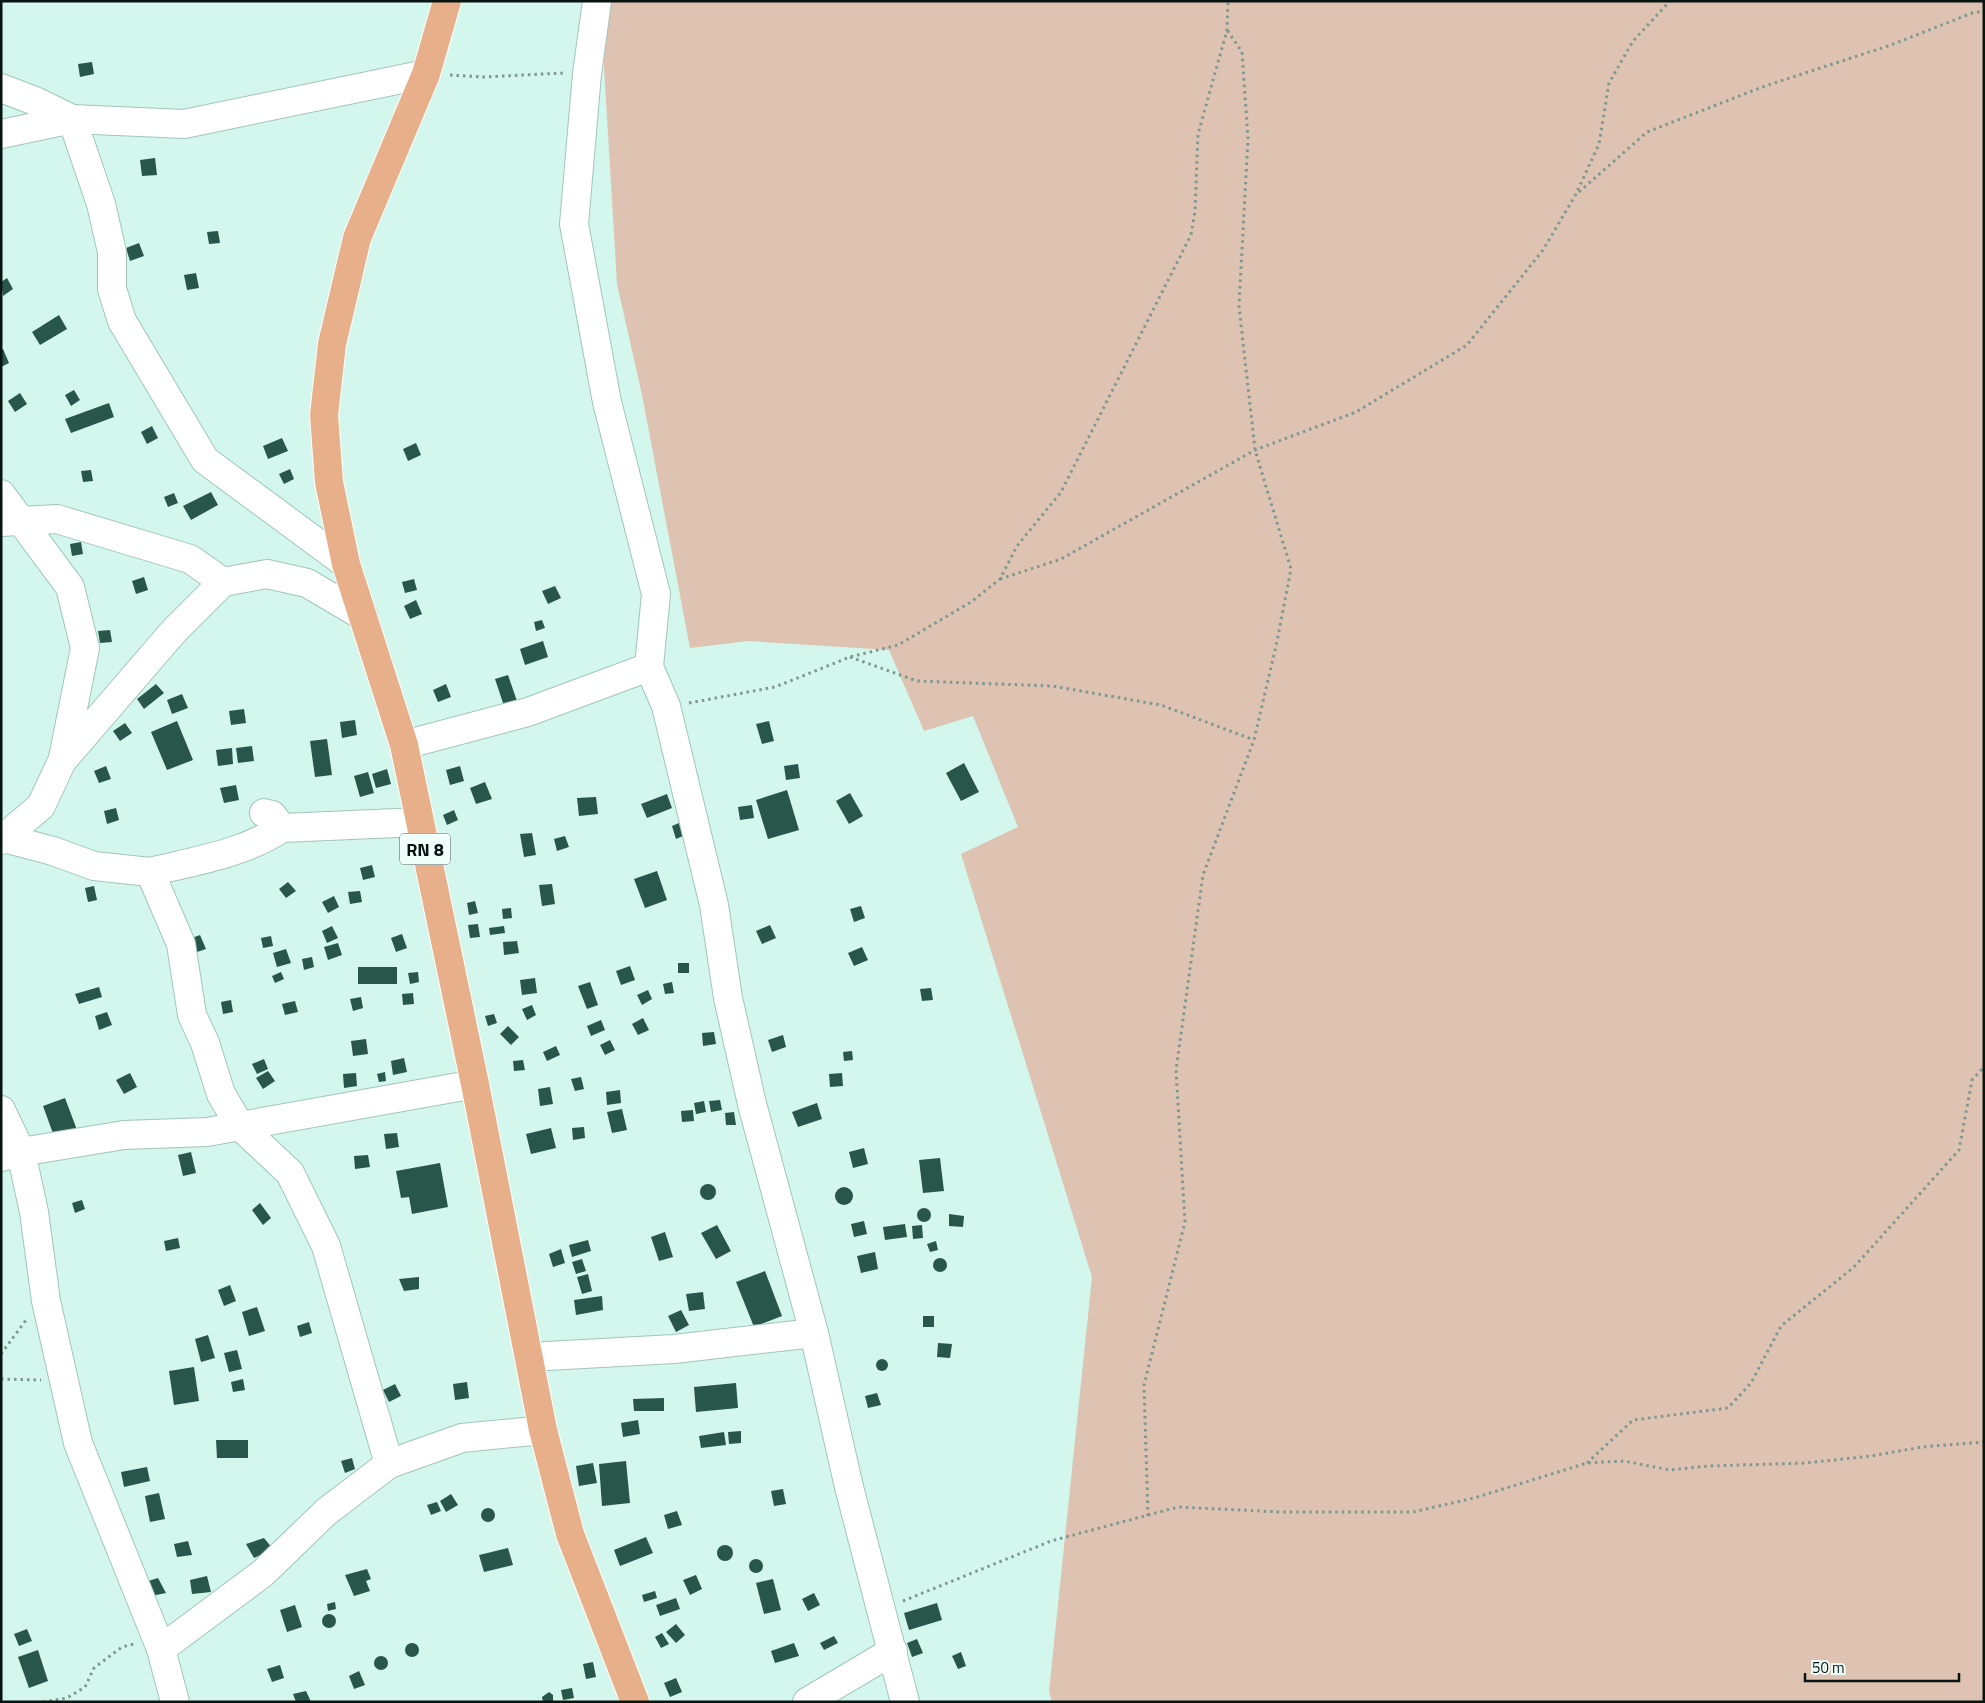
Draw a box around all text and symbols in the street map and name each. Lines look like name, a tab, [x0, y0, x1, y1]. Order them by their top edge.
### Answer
road number: RN 8	[400, 834, 450, 864]
scale bar	[1805, 1650, 1959, 1682]
text: 50 m	[1812, 1656, 1845, 1679]

